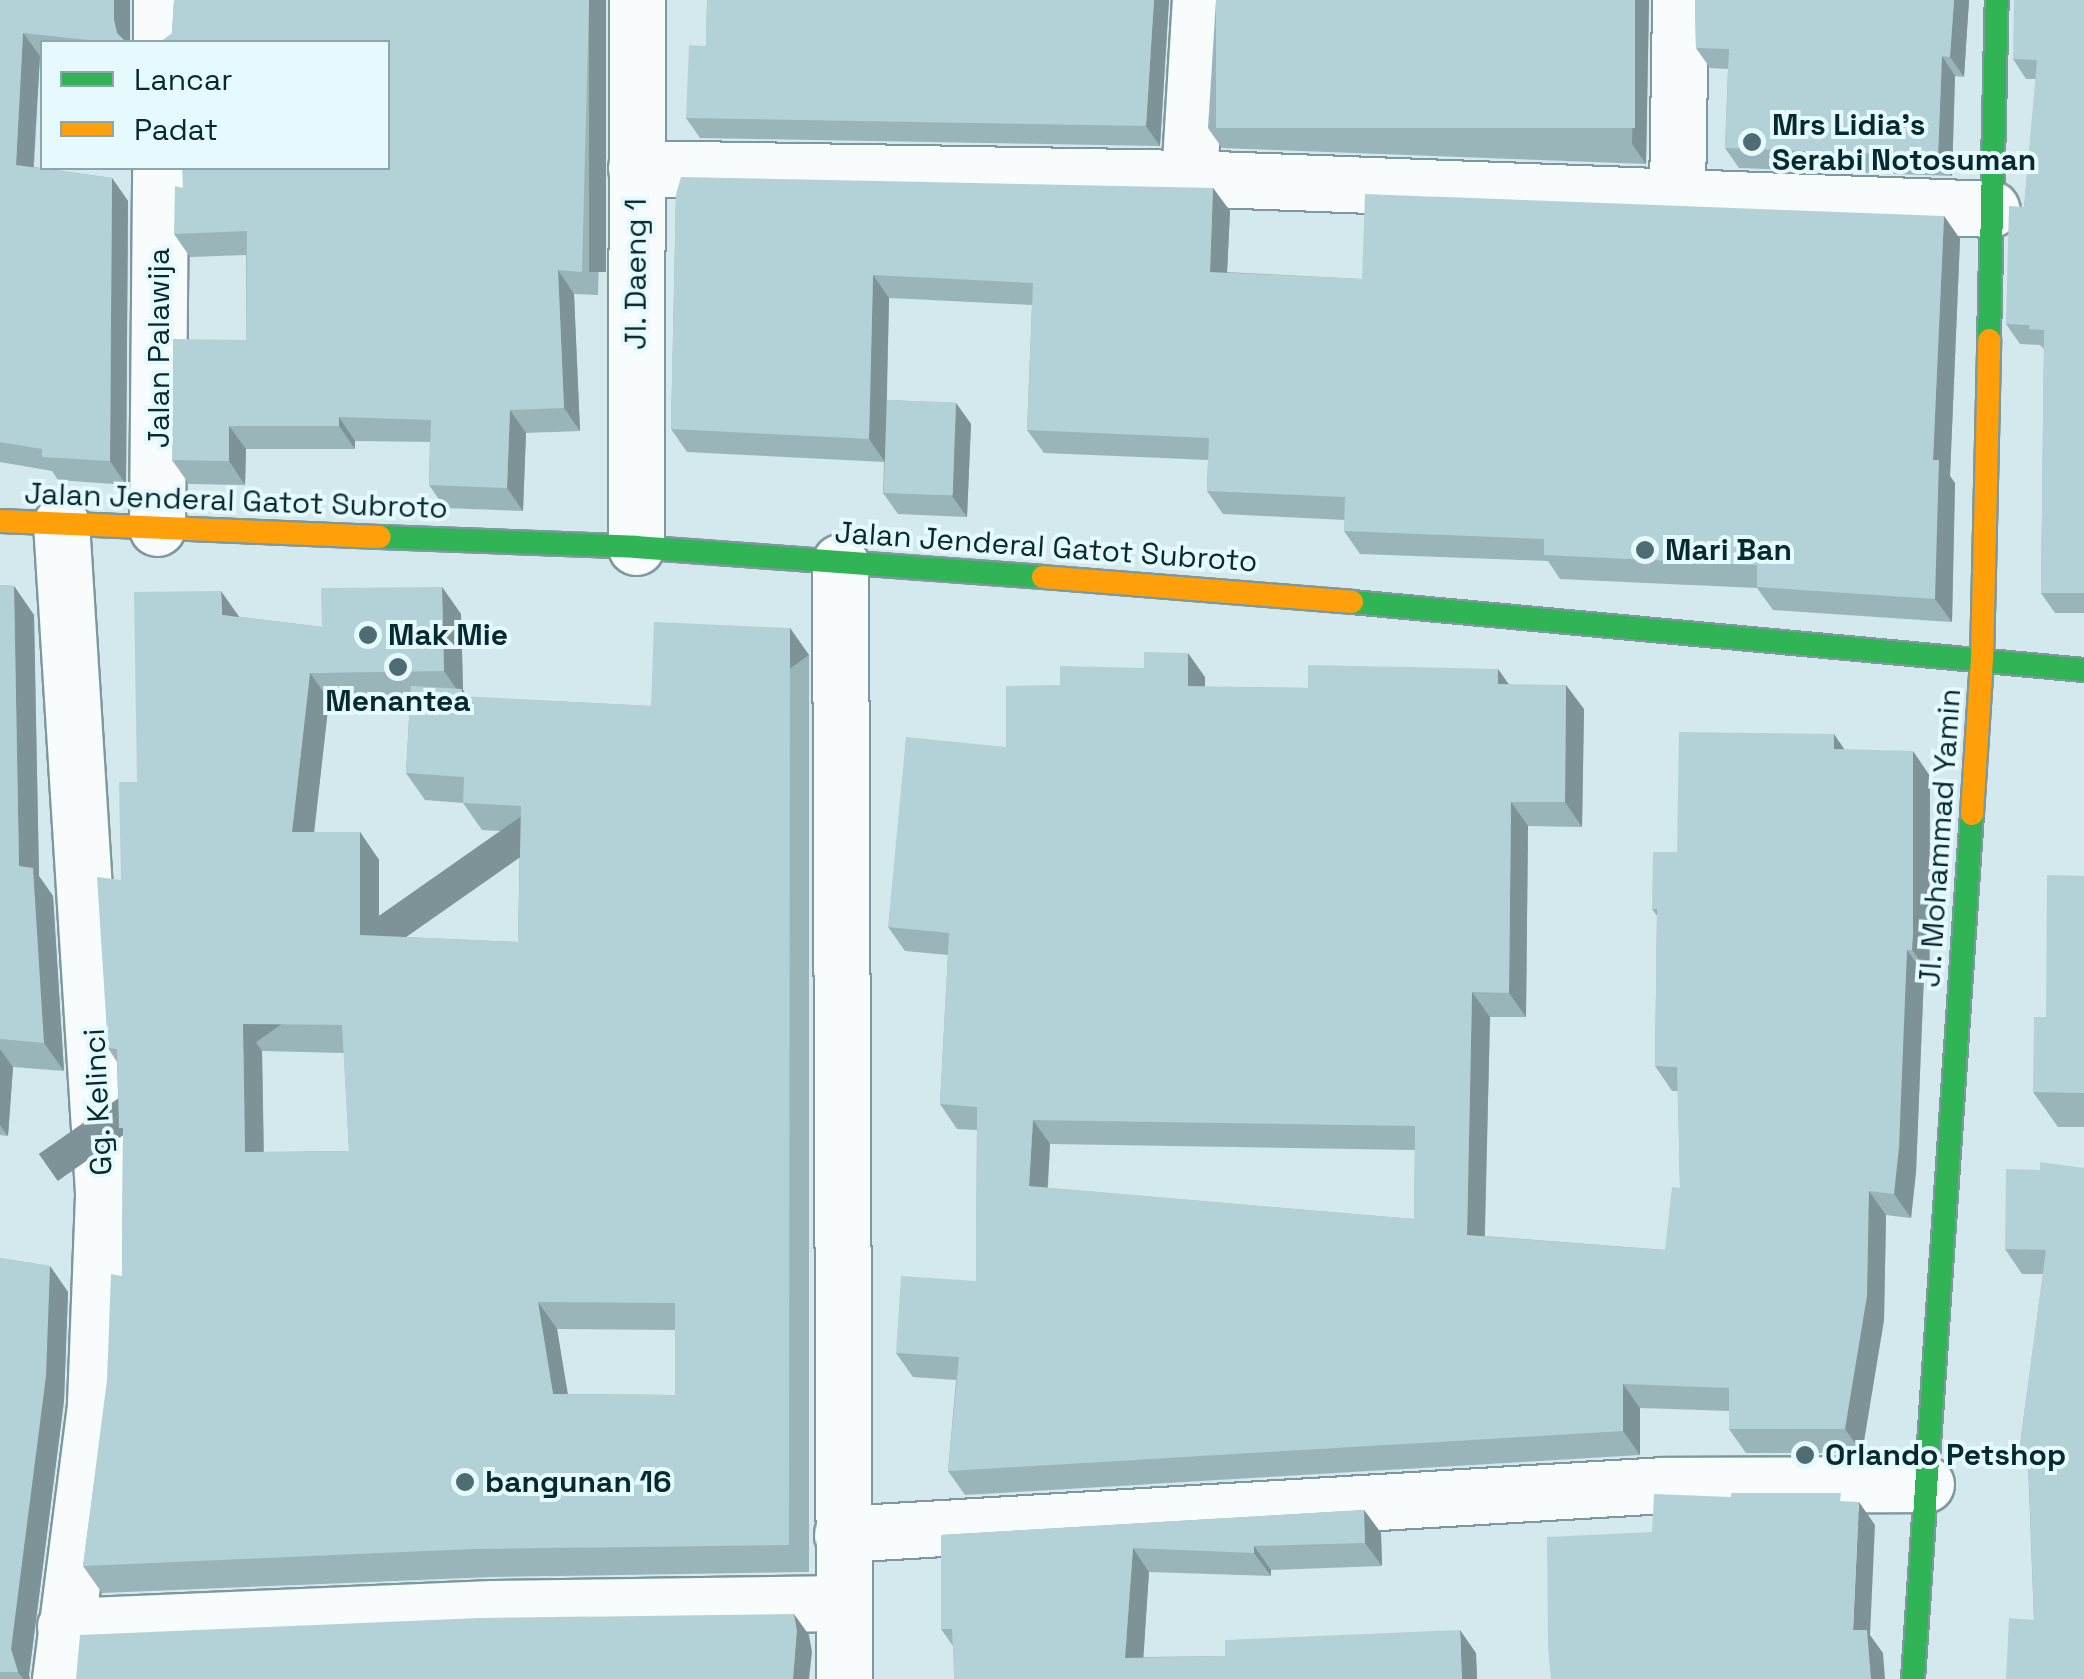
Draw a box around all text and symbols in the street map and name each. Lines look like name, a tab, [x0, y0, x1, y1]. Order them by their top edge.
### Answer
legend	[40, 40, 390, 170]
text: Lancar	[134, 60, 233, 99]
place label: Mrs Lidia's Serabi Notosuman	[1772, 107, 2036, 178]
text: Padat	[134, 110, 218, 149]
marker: Mrs Lidia's Serabi Notosuman	[1741, 131, 1763, 153]
street label: Jl. Daeng 1	[618, 198, 654, 350]
street label: Jalan Palawija	[141, 248, 177, 448]
street label: Jalan Jenderal Gatot Subroto	[24, 476, 448, 526]
street label: Jalan Jenderal Gatot Subroto	[833, 514, 1259, 580]
place label: Mari Ban	[1665, 532, 1792, 568]
marker: Mari Ban	[1634, 539, 1656, 561]
place label: Mak Mie	[388, 617, 508, 653]
marker: Mak Mie	[357, 624, 379, 646]
marker: Menantea	[387, 656, 409, 678]
place label: Menantea	[325, 683, 471, 719]
street label: Jl. Mohammad Yamin	[1912, 687, 1968, 989]
street label: Gg. Kelinci	[76, 1027, 120, 1177]
place label: Orlando Petshop	[1825, 1437, 2066, 1473]
marker: Orlando Petshop	[1794, 1444, 1816, 1466]
place label: bangunan 16	[485, 1464, 672, 1500]
marker: bangunan 16	[454, 1471, 476, 1493]

